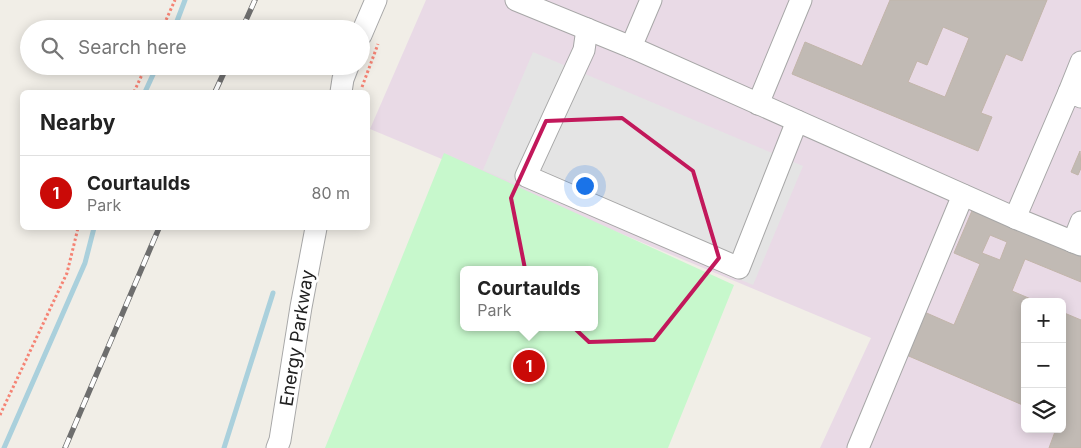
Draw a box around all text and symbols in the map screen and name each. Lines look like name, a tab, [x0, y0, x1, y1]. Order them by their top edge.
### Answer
search box	[20, 20, 370, 75]
icon: search	[38, 34, 66, 62]
text: Search here	[78, 36, 187, 59]
text: Nearby	[40, 110, 115, 135]
text: Courtaulds	[87, 172, 190, 195]
your location	[572, 173, 598, 199]
text: 1	[53, 183, 59, 203]
text: 80 m	[311, 183, 350, 203]
text: Park	[87, 195, 121, 215]
popup	[460, 266, 598, 331]
street label: Energy Parkway	[275, 268, 318, 408]
text: Courtaulds	[477, 277, 581, 300]
map controls	[1021, 298, 1066, 433]
button: +	[1021, 298, 1066, 343]
text: Park	[477, 300, 512, 320]
button: −	[1021, 343, 1066, 388]
pin: 1	[513, 347, 545, 385]
button: layers	[1021, 388, 1066, 433]

